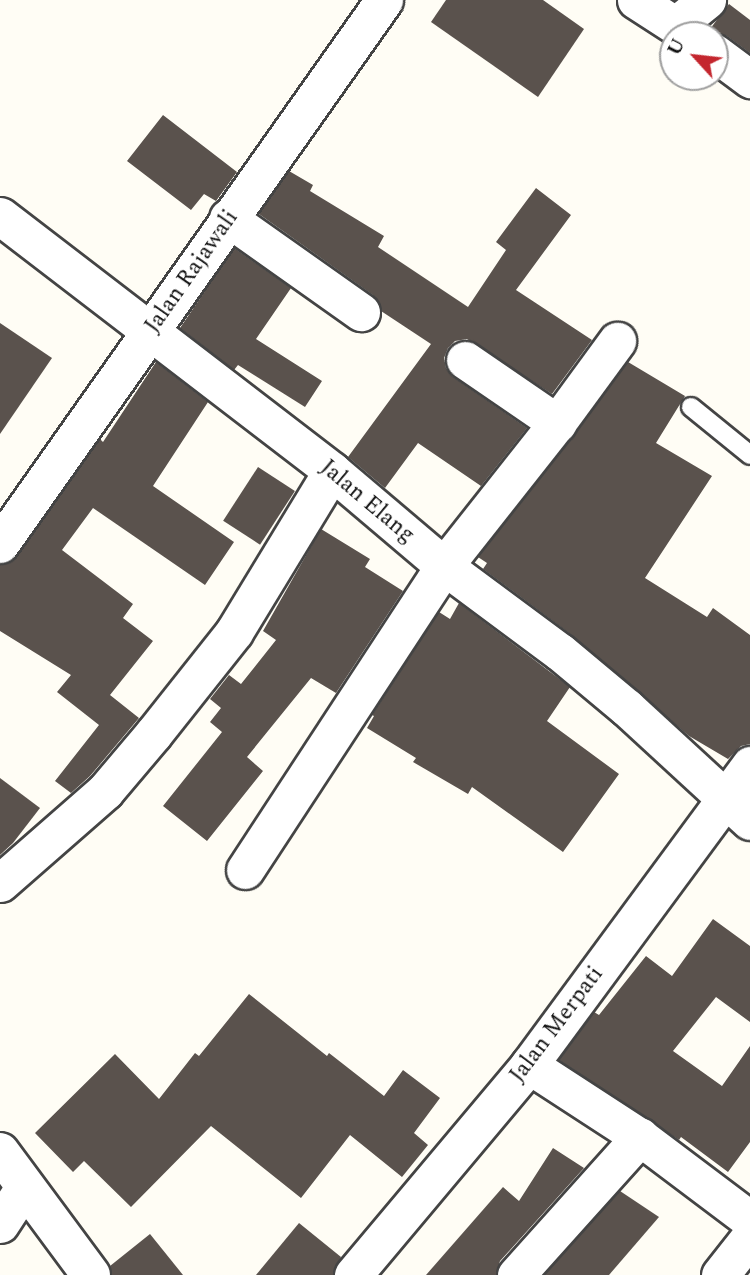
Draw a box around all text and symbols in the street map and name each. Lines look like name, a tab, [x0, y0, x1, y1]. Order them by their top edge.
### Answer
north arrow	[659, 21, 729, 91]
text: U	[660, 33, 693, 61]
street label: Jalan Rajawali	[139, 205, 245, 339]
street label: Jalan Elang	[314, 454, 420, 550]
street label: Jalan Merpati	[504, 961, 610, 1089]

